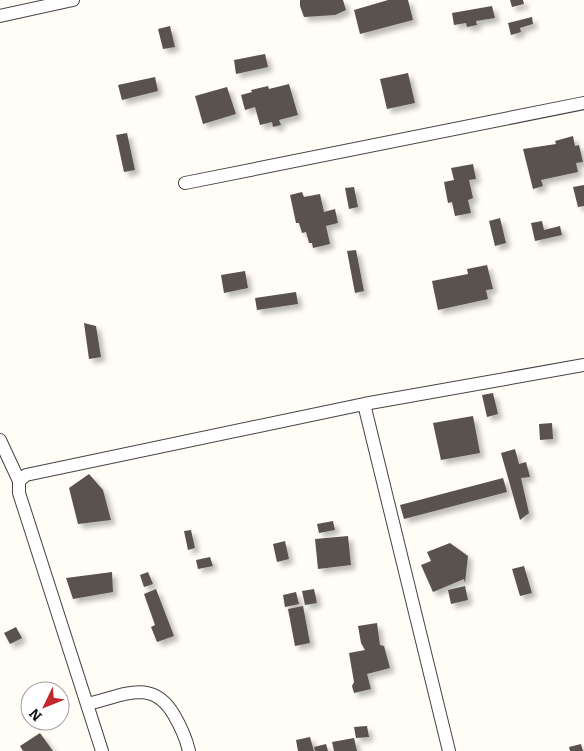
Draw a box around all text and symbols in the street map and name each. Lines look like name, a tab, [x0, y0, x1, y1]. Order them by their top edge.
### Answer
north arrow	[20, 681, 70, 731]
text: N	[26, 705, 46, 724]

